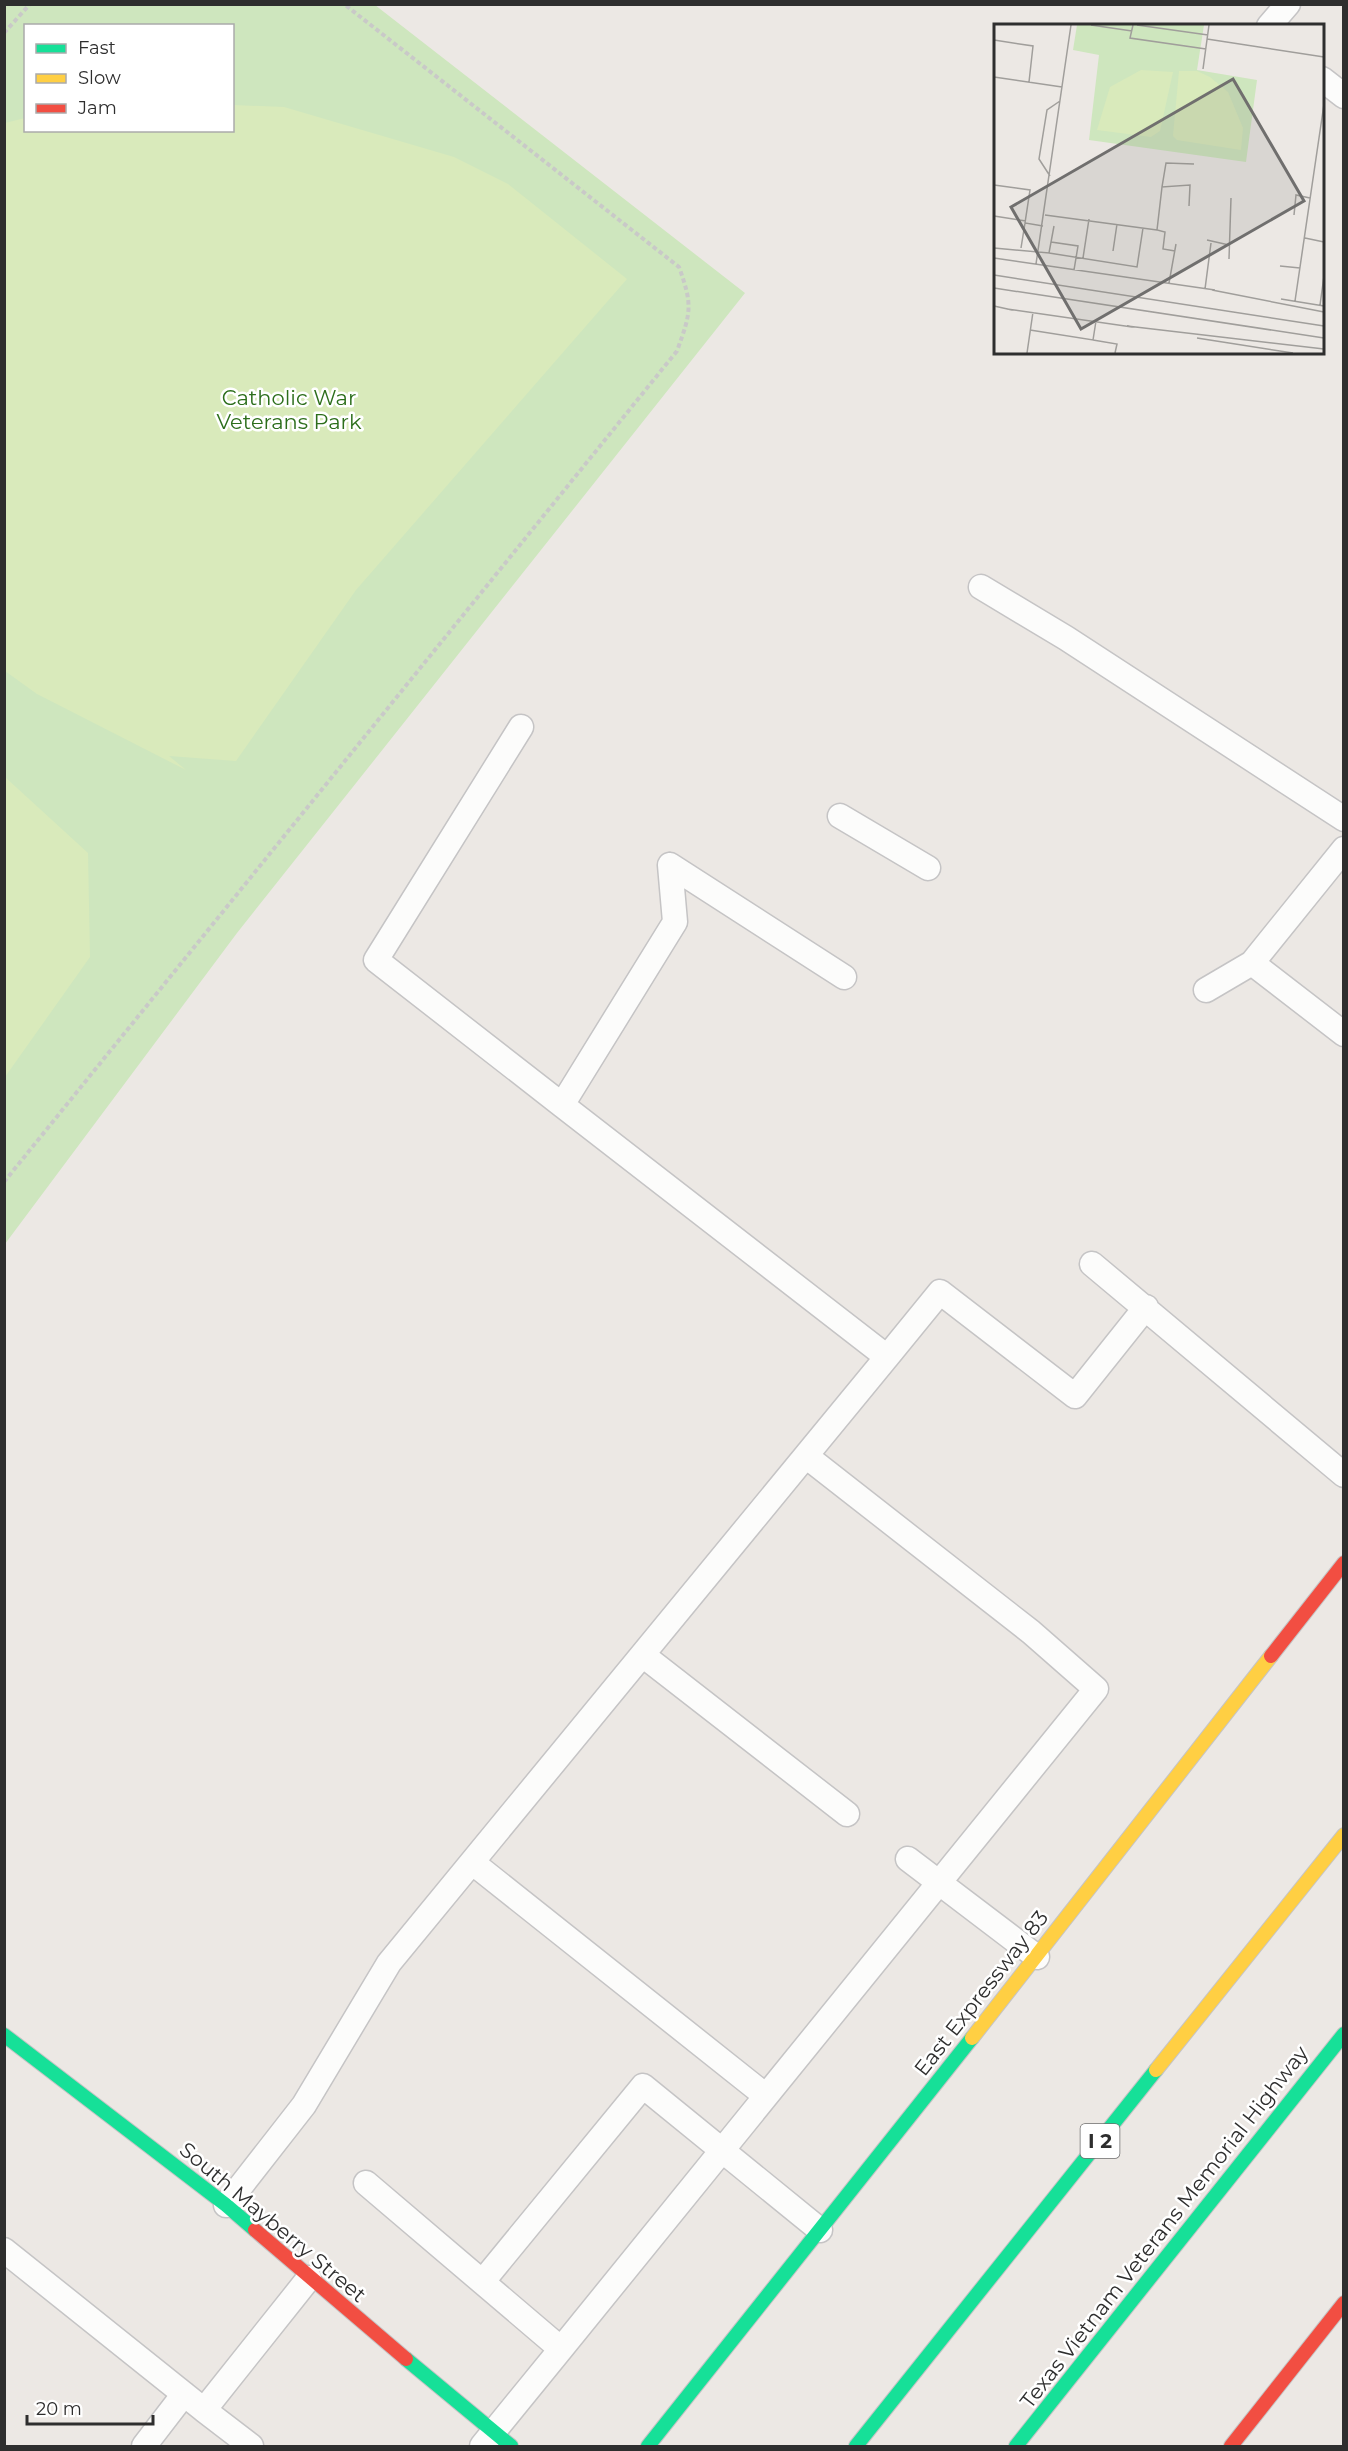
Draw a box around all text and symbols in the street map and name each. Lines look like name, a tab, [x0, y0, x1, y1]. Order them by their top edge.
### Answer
legend	[24, 24, 234, 132]
inset map	[994, 24, 1324, 354]
text: Fast	[78, 37, 116, 59]
text: Slow	[78, 67, 121, 89]
text: Jam	[77, 97, 117, 119]
park label: Catholic War Veterans Park	[217, 385, 362, 434]
street label: East Expressway 83	[909, 1905, 1053, 2081]
street label: Texas Vietnam Veterans Memorial Highway	[1015, 2040, 1314, 2413]
road number: I 2	[1080, 2124, 1120, 2158]
street label: South Mayberry Street	[175, 2137, 371, 2307]
scale bar	[27, 2388, 153, 2426]
text: 20 m	[36, 2398, 82, 2420]

